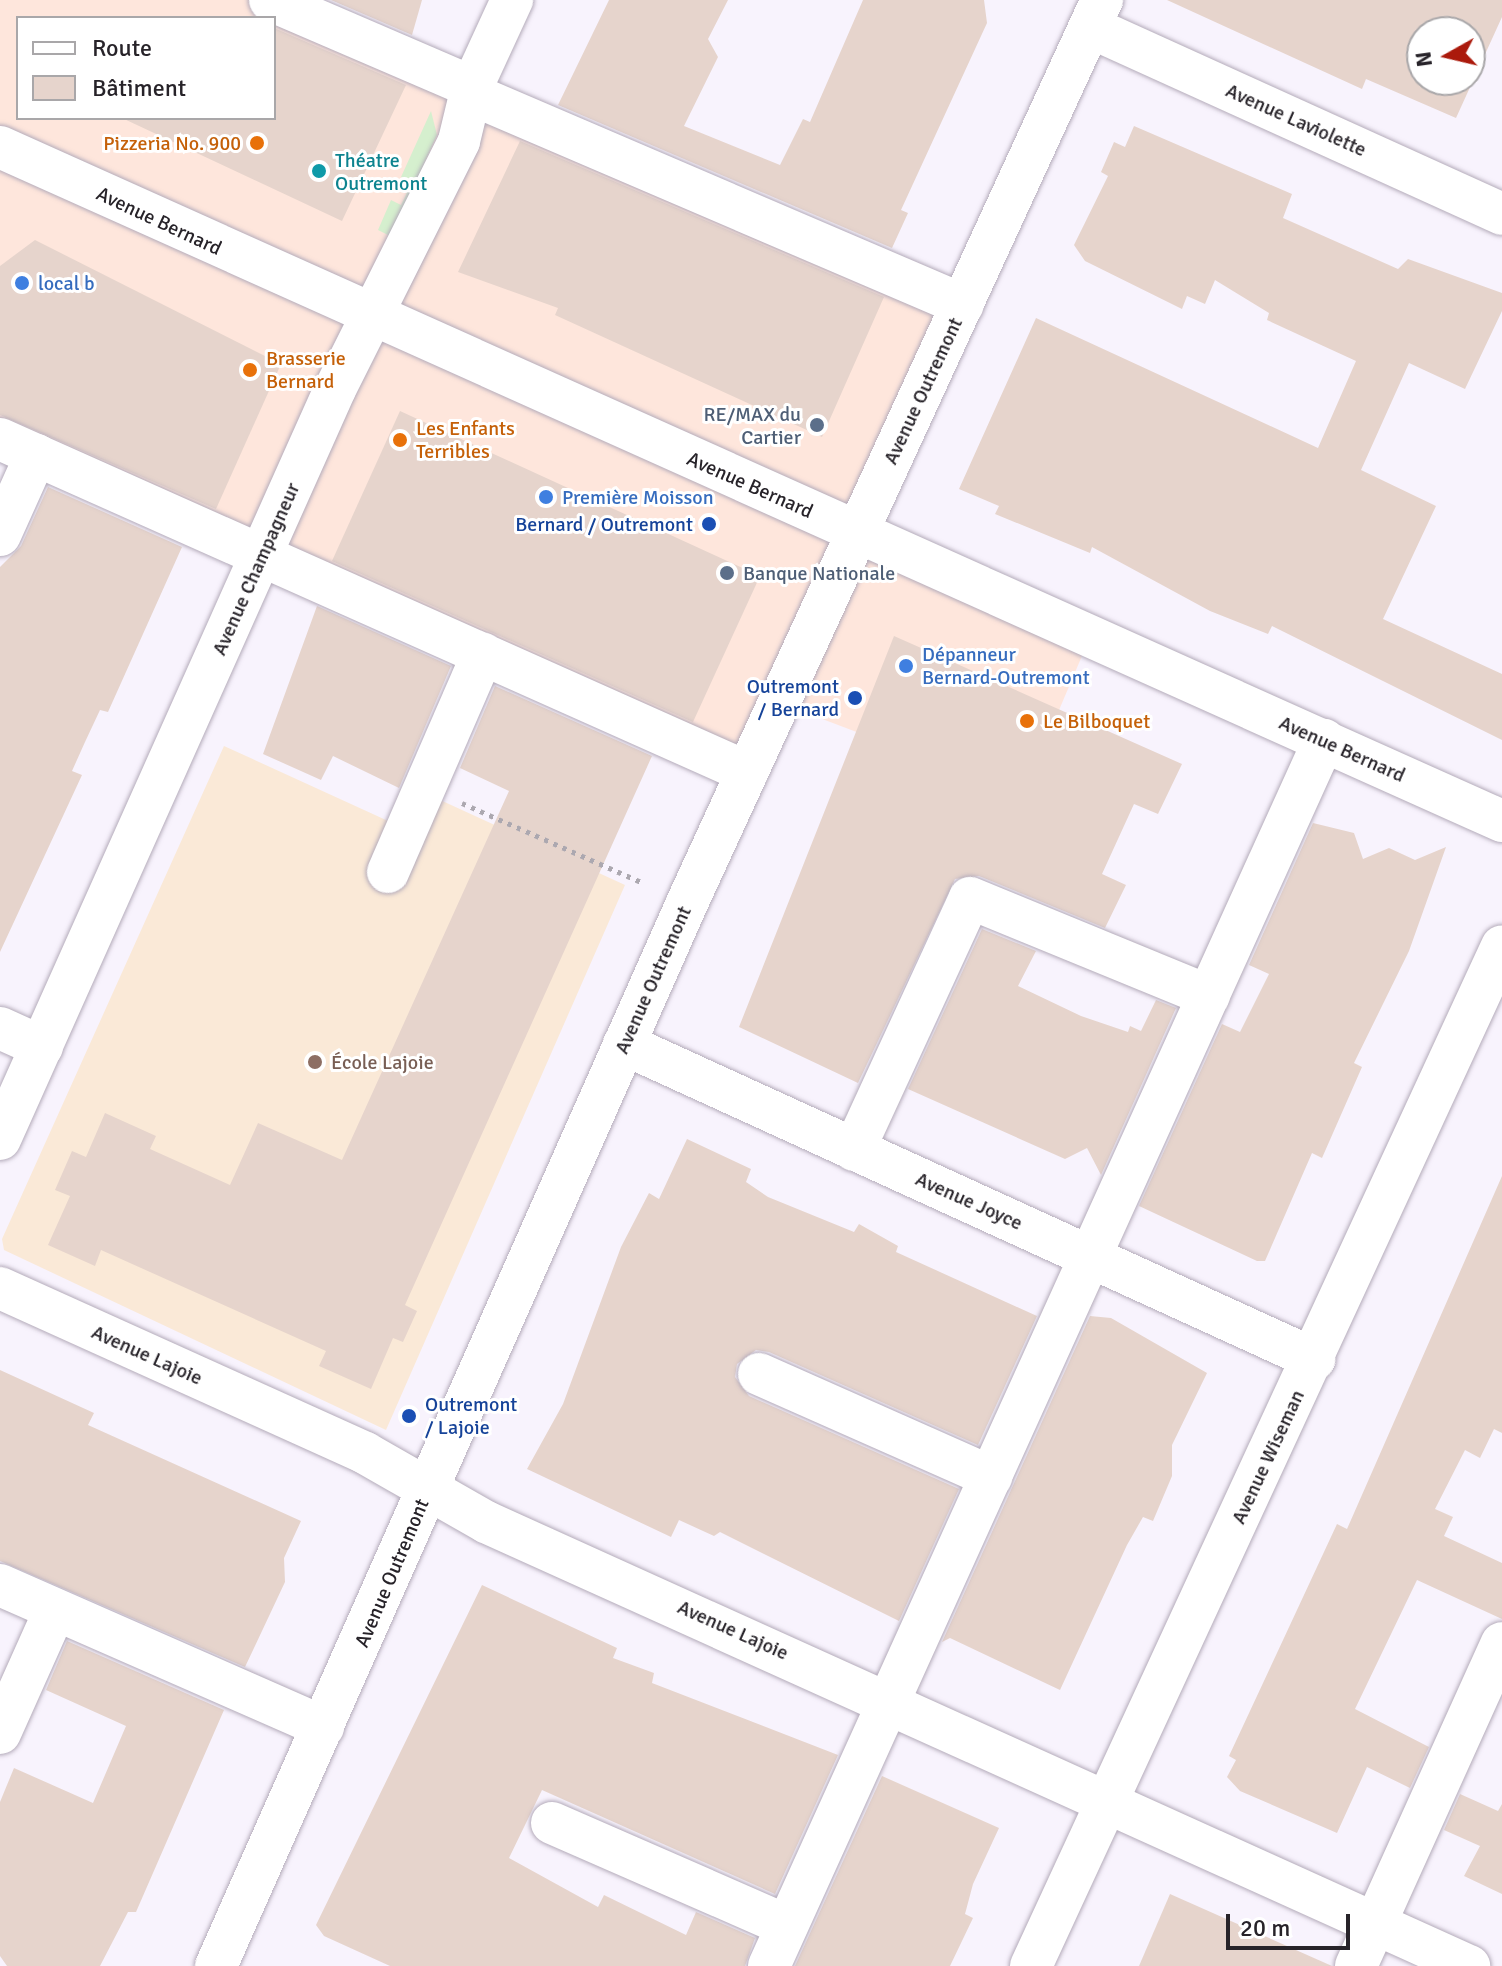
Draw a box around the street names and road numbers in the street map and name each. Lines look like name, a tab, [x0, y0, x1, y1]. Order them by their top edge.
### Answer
street label: Avenue Laviolette	[1222, 78, 1370, 162]
street label: Avenue Bernard	[93, 182, 225, 260]
street label: Avenue Outremont	[878, 314, 968, 468]
street label: Avenue Bernard	[683, 447, 817, 523]
street label: Avenue Champagneur	[207, 479, 305, 659]
street label: Avenue Bernard	[1275, 711, 1409, 787]
street label: Avenue Outremont	[610, 902, 696, 1058]
street label: Avenue Joyce	[912, 1167, 1026, 1235]
street label: Avenue Lajoie	[88, 1320, 206, 1390]
street label: Avenue Wiseman	[1226, 1386, 1310, 1528]
street label: Avenue Outremont	[350, 1495, 434, 1651]
street label: Avenue Lajoie	[674, 1595, 792, 1665]

